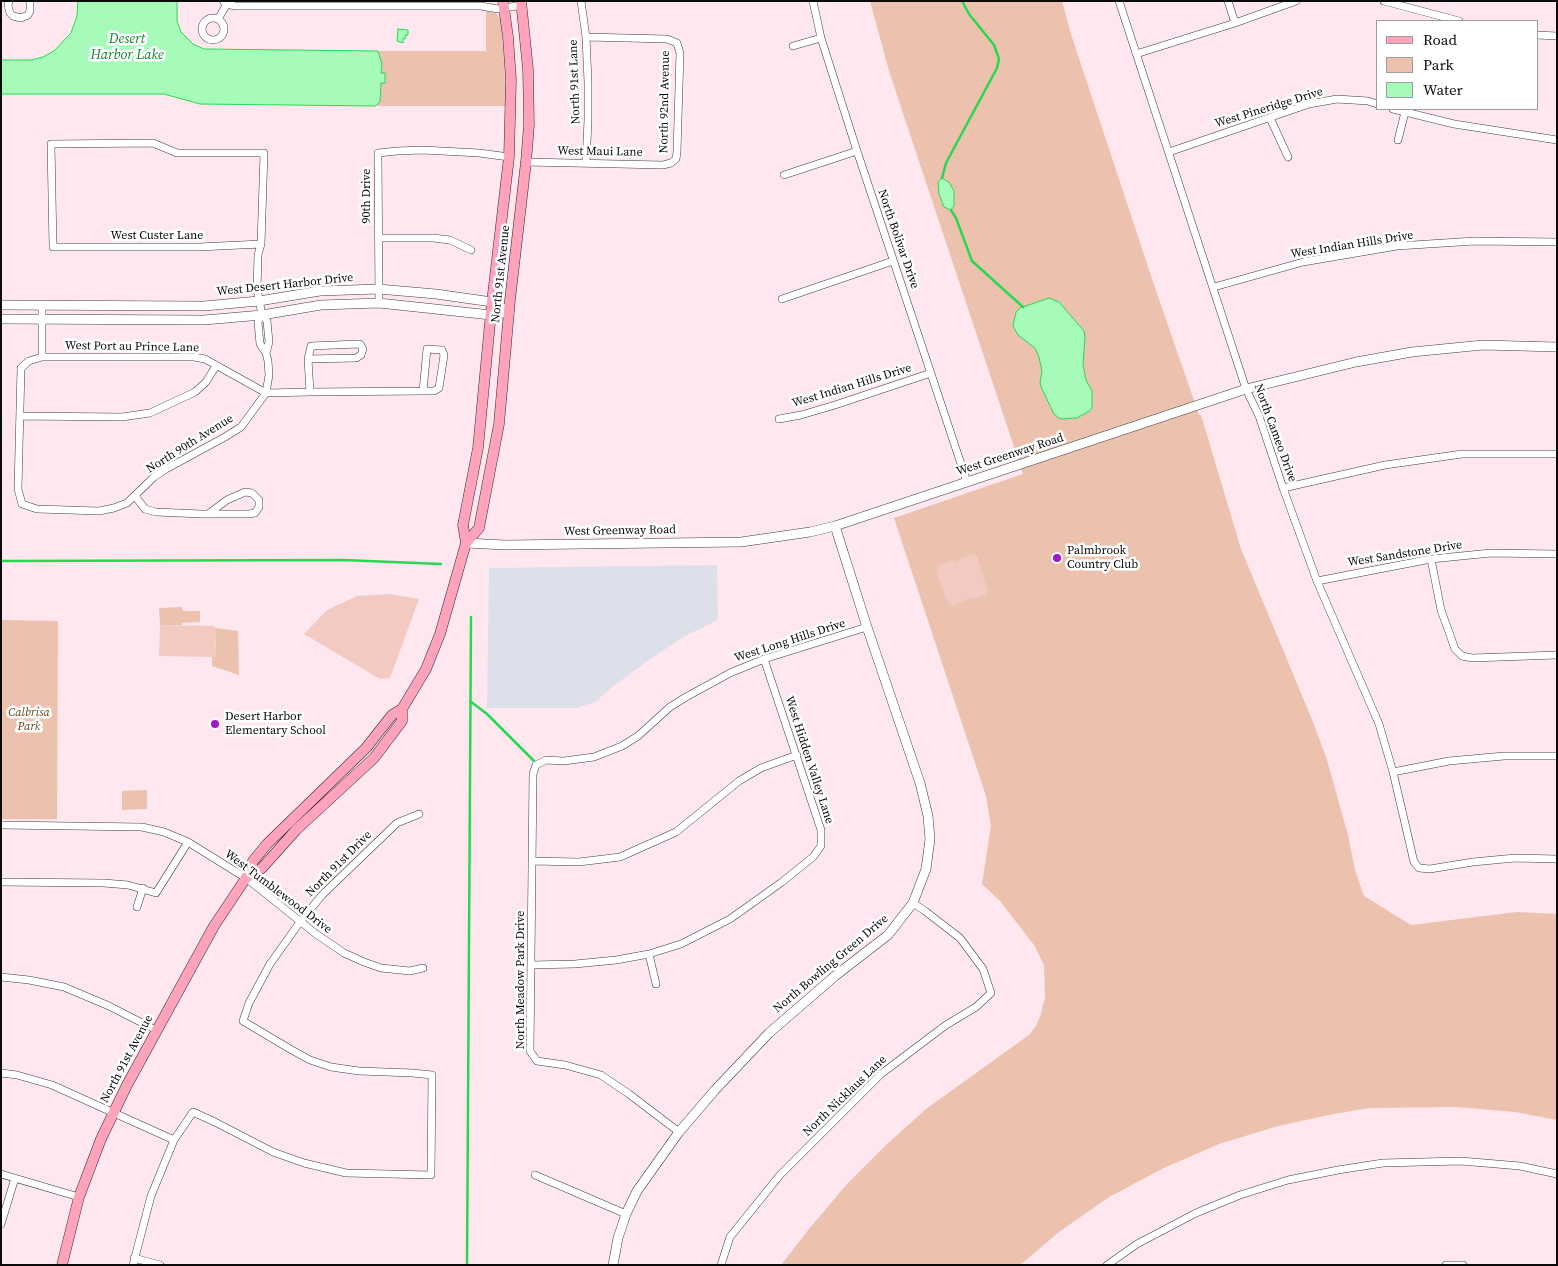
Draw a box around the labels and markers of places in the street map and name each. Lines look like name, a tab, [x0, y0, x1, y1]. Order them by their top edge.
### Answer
place label: Palmbrook Country Club	[1067, 544, 1138, 572]
marker: Palmbrook Country Club	[1051, 552, 1063, 564]
place label: Desert Harbor Elementary School	[225, 710, 326, 738]
marker: Desert Harbor Elementary School	[209, 718, 221, 730]

